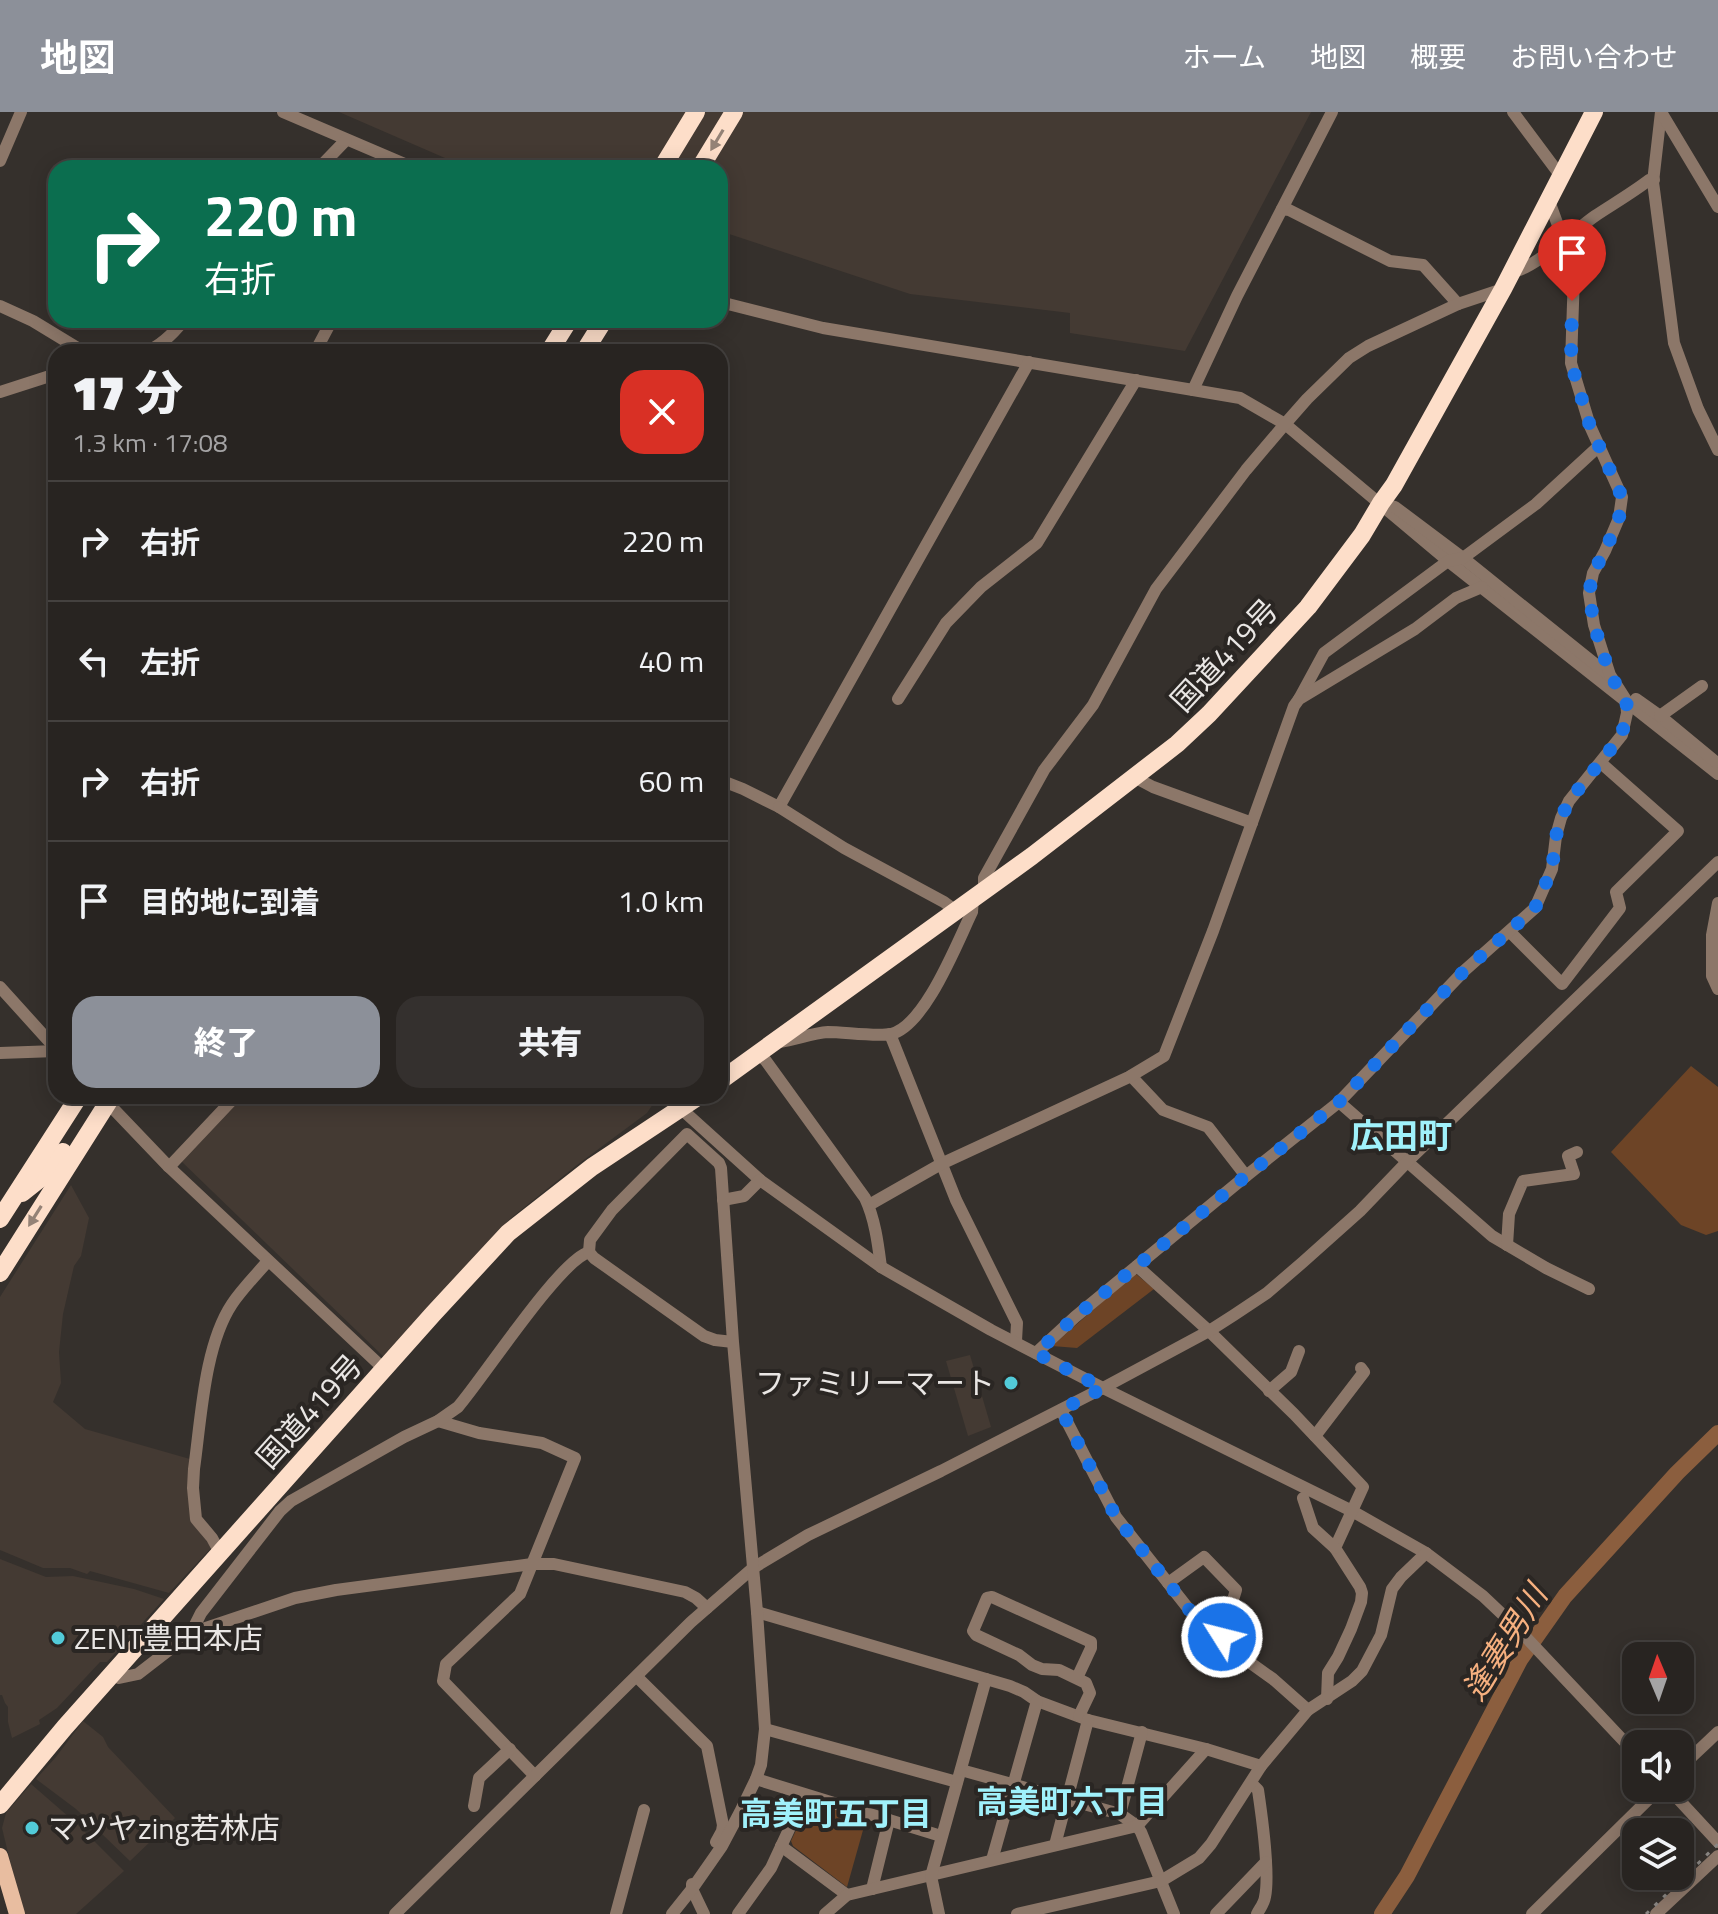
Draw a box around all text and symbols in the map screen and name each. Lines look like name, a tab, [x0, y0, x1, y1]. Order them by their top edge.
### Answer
text: 地図	[40, 28, 116, 86]
text: ホーム	[1183, 35, 1266, 78]
text: 地図	[1310, 35, 1366, 78]
text: 概要	[1410, 35, 1466, 78]
text: お問い合わせ	[1510, 35, 1678, 78]
one-way arrow	[710, 129, 724, 151]
text: 220 m	[204, 173, 357, 258]
icon: right	[72, 192, 176, 296]
pin	[1538, 219, 1606, 301]
icon: arrive	[1550, 231, 1594, 275]
text: 右折	[204, 251, 276, 306]
text: 17 分	[72, 356, 183, 429]
button: close	[620, 370, 704, 454]
text: 1.3 km · 17:08	[72, 423, 228, 462]
text: 220 m	[622, 518, 704, 564]
icon: right	[72, 519, 116, 563]
text: 右折	[140, 519, 200, 565]
street label: 国道419号	[1159, 588, 1289, 722]
text: 40 m	[639, 638, 704, 684]
icon: left	[72, 639, 116, 683]
text: 左折	[140, 639, 200, 685]
text: 60 m	[639, 758, 704, 804]
icon: right	[72, 759, 116, 803]
text: 右折	[140, 759, 200, 805]
text: 1.0 km	[618, 878, 704, 924]
icon: arrive	[72, 879, 116, 923]
text: 目的地に到着	[140, 879, 320, 925]
button: 終了	[72, 996, 380, 1088]
button: 共有	[396, 996, 704, 1088]
district label: 広田町	[1350, 1109, 1452, 1161]
one-way arrow	[29, 1205, 43, 1227]
street label: 国道419号	[245, 1343, 373, 1479]
place label: ファミリーマート	[755, 1360, 995, 1406]
marker: ファミリーマート	[1002, 1374, 1020, 1392]
water label: 逢妻男川	[1450, 1572, 1560, 1709]
position arrow	[1180, 1595, 1264, 1679]
place label: ZENT豊田本店	[74, 1615, 263, 1661]
marker: ZENT豊田本店	[49, 1629, 67, 1647]
north arrow	[1622, 1642, 1694, 1714]
map controls	[1622, 1642, 1694, 1890]
button: sound	[1622, 1730, 1694, 1802]
district label: 高美町六丁目	[976, 1777, 1168, 1825]
district label: 高美町五丁目	[740, 1789, 932, 1837]
place label: マツヤzing若林店	[48, 1805, 280, 1851]
button: layers	[1622, 1818, 1694, 1890]
marker: マツヤzing若林店	[23, 1819, 41, 1837]

